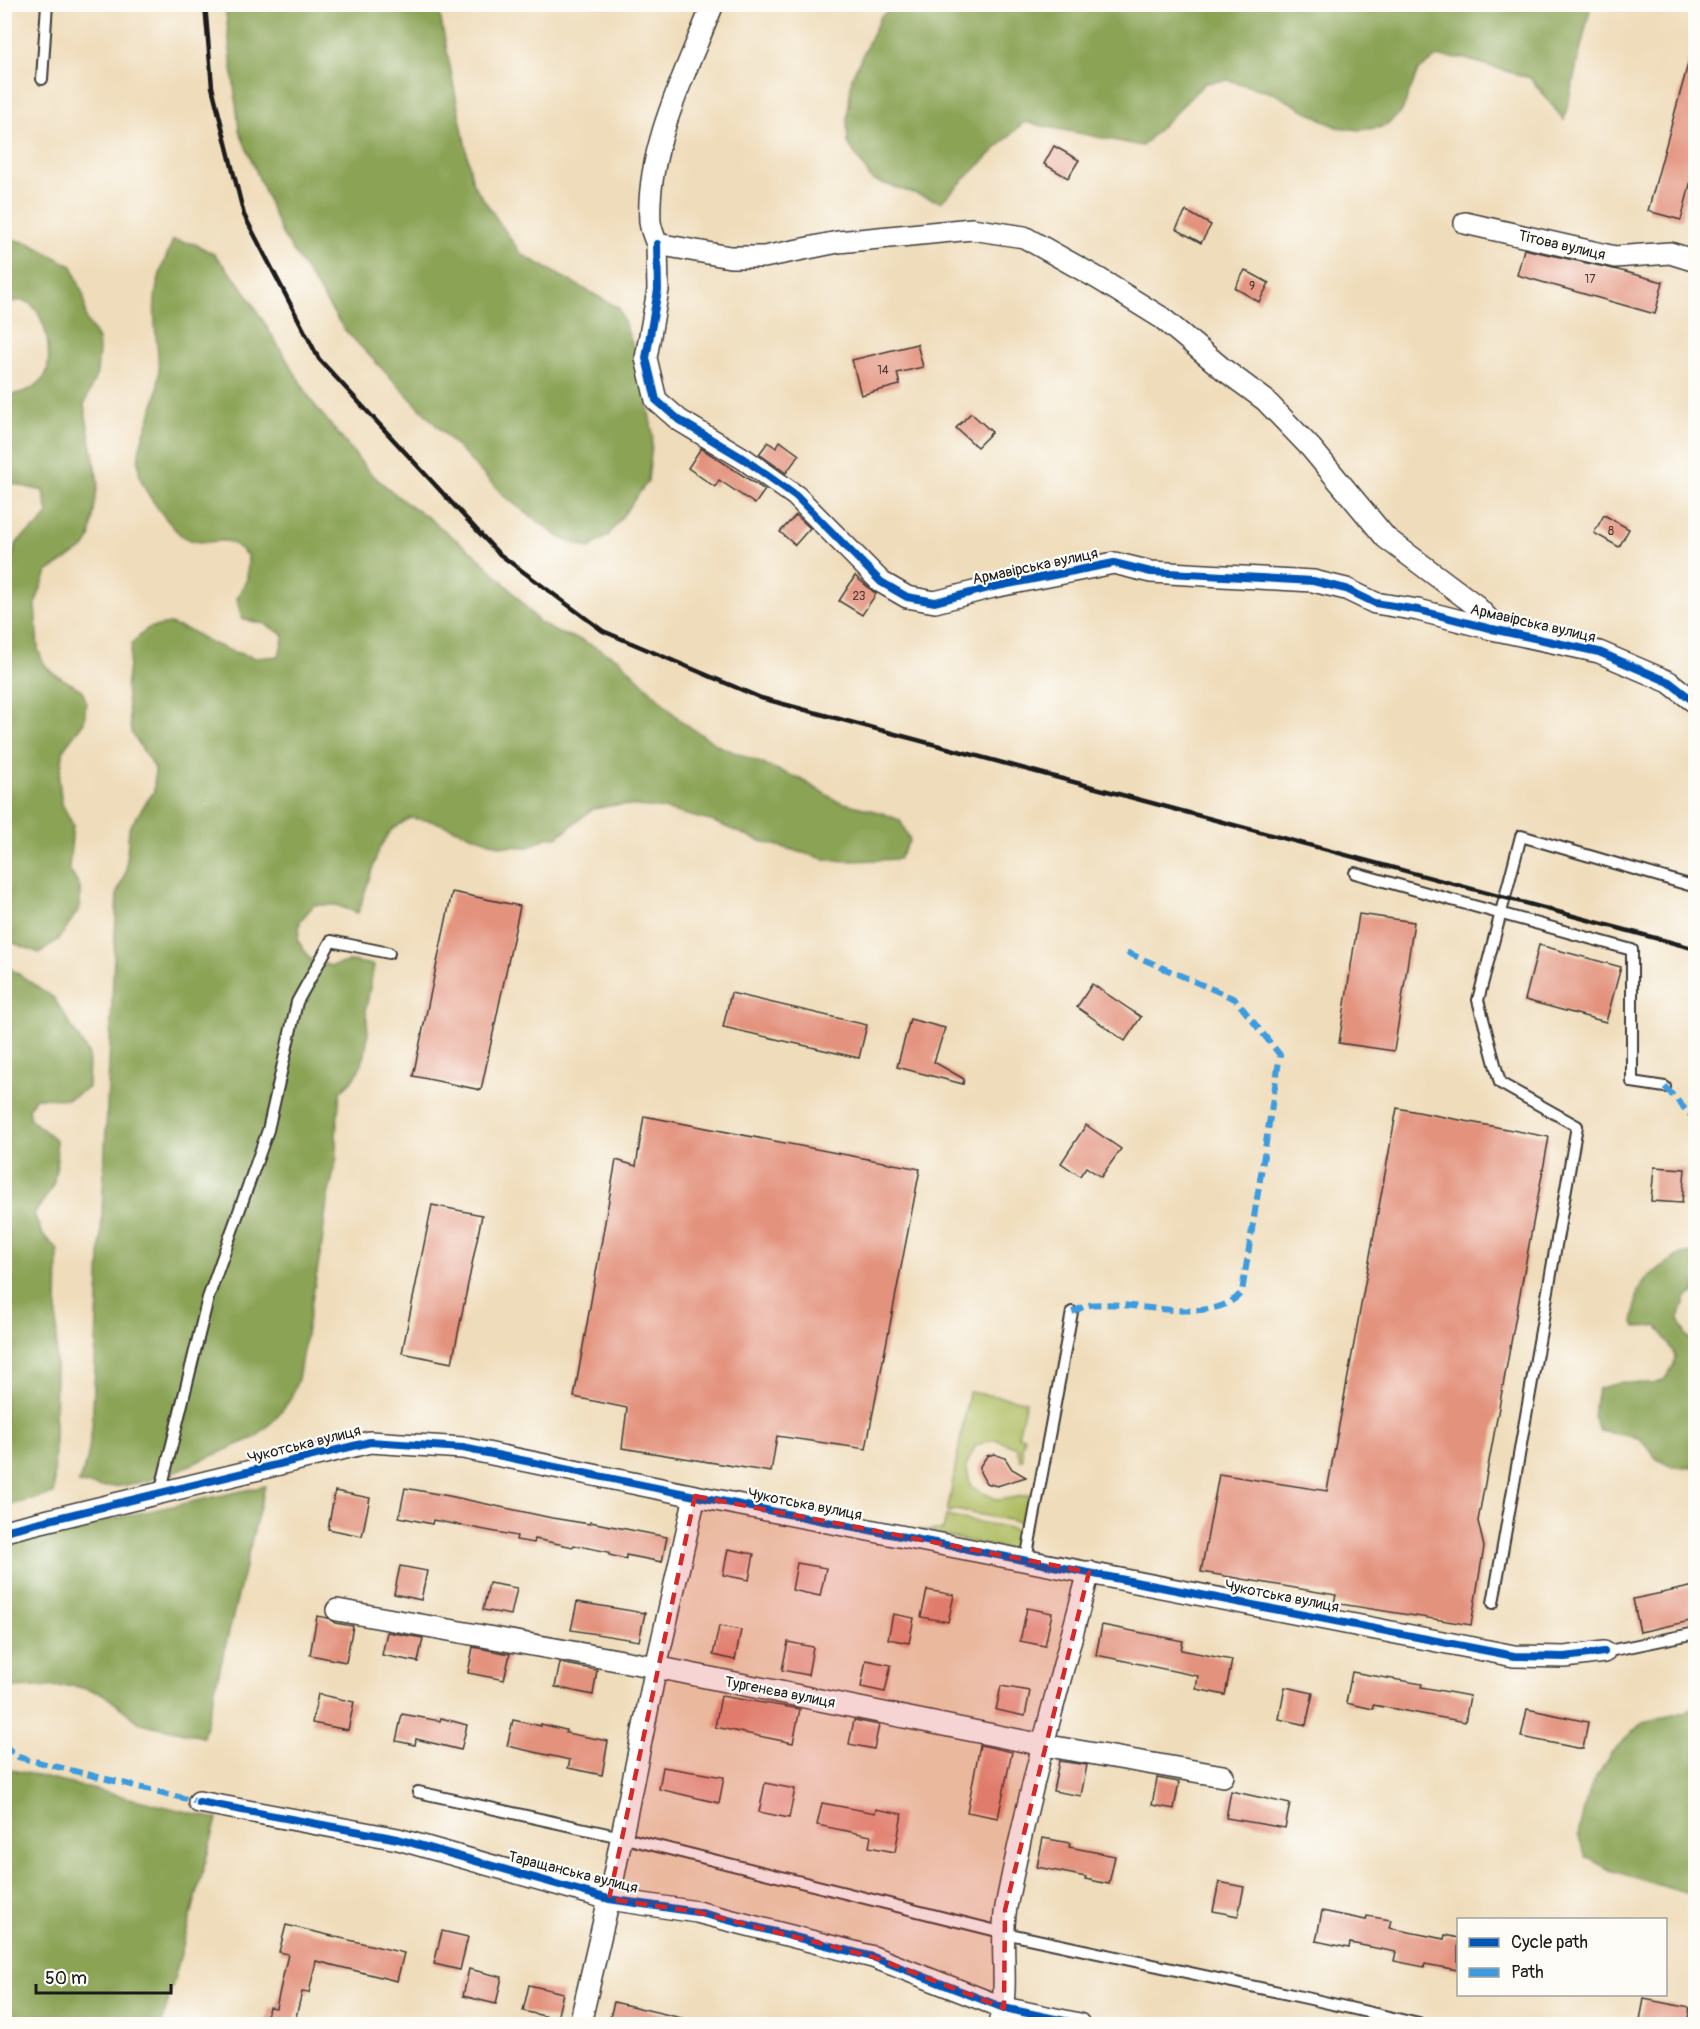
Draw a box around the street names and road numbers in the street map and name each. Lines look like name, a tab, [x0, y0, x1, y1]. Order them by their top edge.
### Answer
street label: Тітова вулиця	[1516, 226, 1607, 265]
street label: Армавірська вулиця	[970, 544, 1100, 589]
street label: Армавірська вулиця	[1468, 600, 1597, 647]
street label: Чукотська вулиця	[246, 1421, 363, 1468]
street label: Чукотська вулиця	[746, 1484, 864, 1525]
street label: Чукотська вулиця	[1223, 1576, 1341, 1617]
street label: Тургенєва вулиця	[723, 1672, 837, 1713]
street label: Таращанська вулиця	[506, 1847, 640, 1898]

